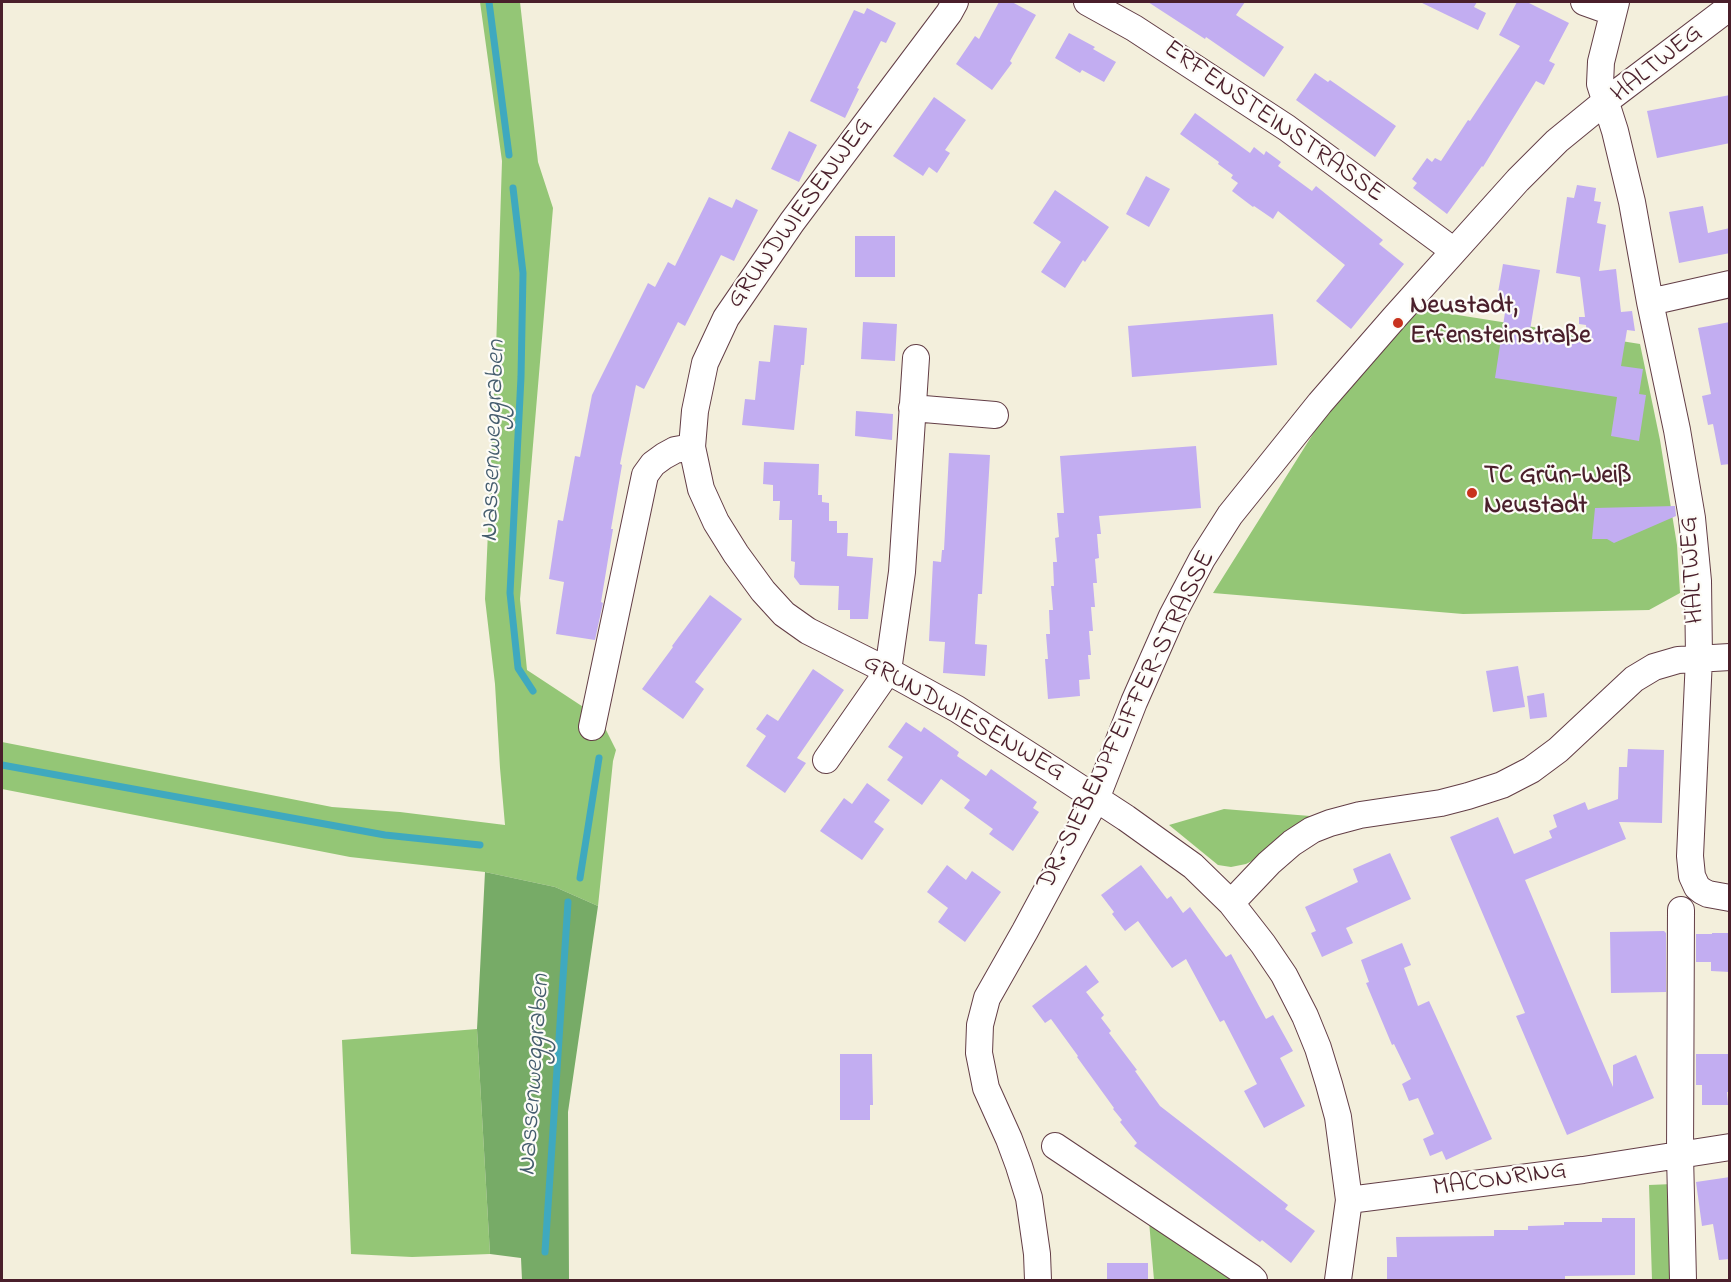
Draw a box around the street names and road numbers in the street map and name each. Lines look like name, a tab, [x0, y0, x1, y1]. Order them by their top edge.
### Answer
street label: HALTWEG	[1606, 19, 1710, 111]
street label: ERFENSTEINSTRASSE	[1157, 35, 1389, 211]
street label: GRUNDWIESENWEG	[721, 113, 881, 315]
street label: HALTWEG	[1675, 515, 1713, 625]
street label: DR.-SIEBENPFEIFFER-STRASSE	[1032, 546, 1224, 896]
street label: GRUNDWIESENWEG	[856, 648, 1070, 790]
street label: MACONRING	[1431, 1156, 1569, 1206]

